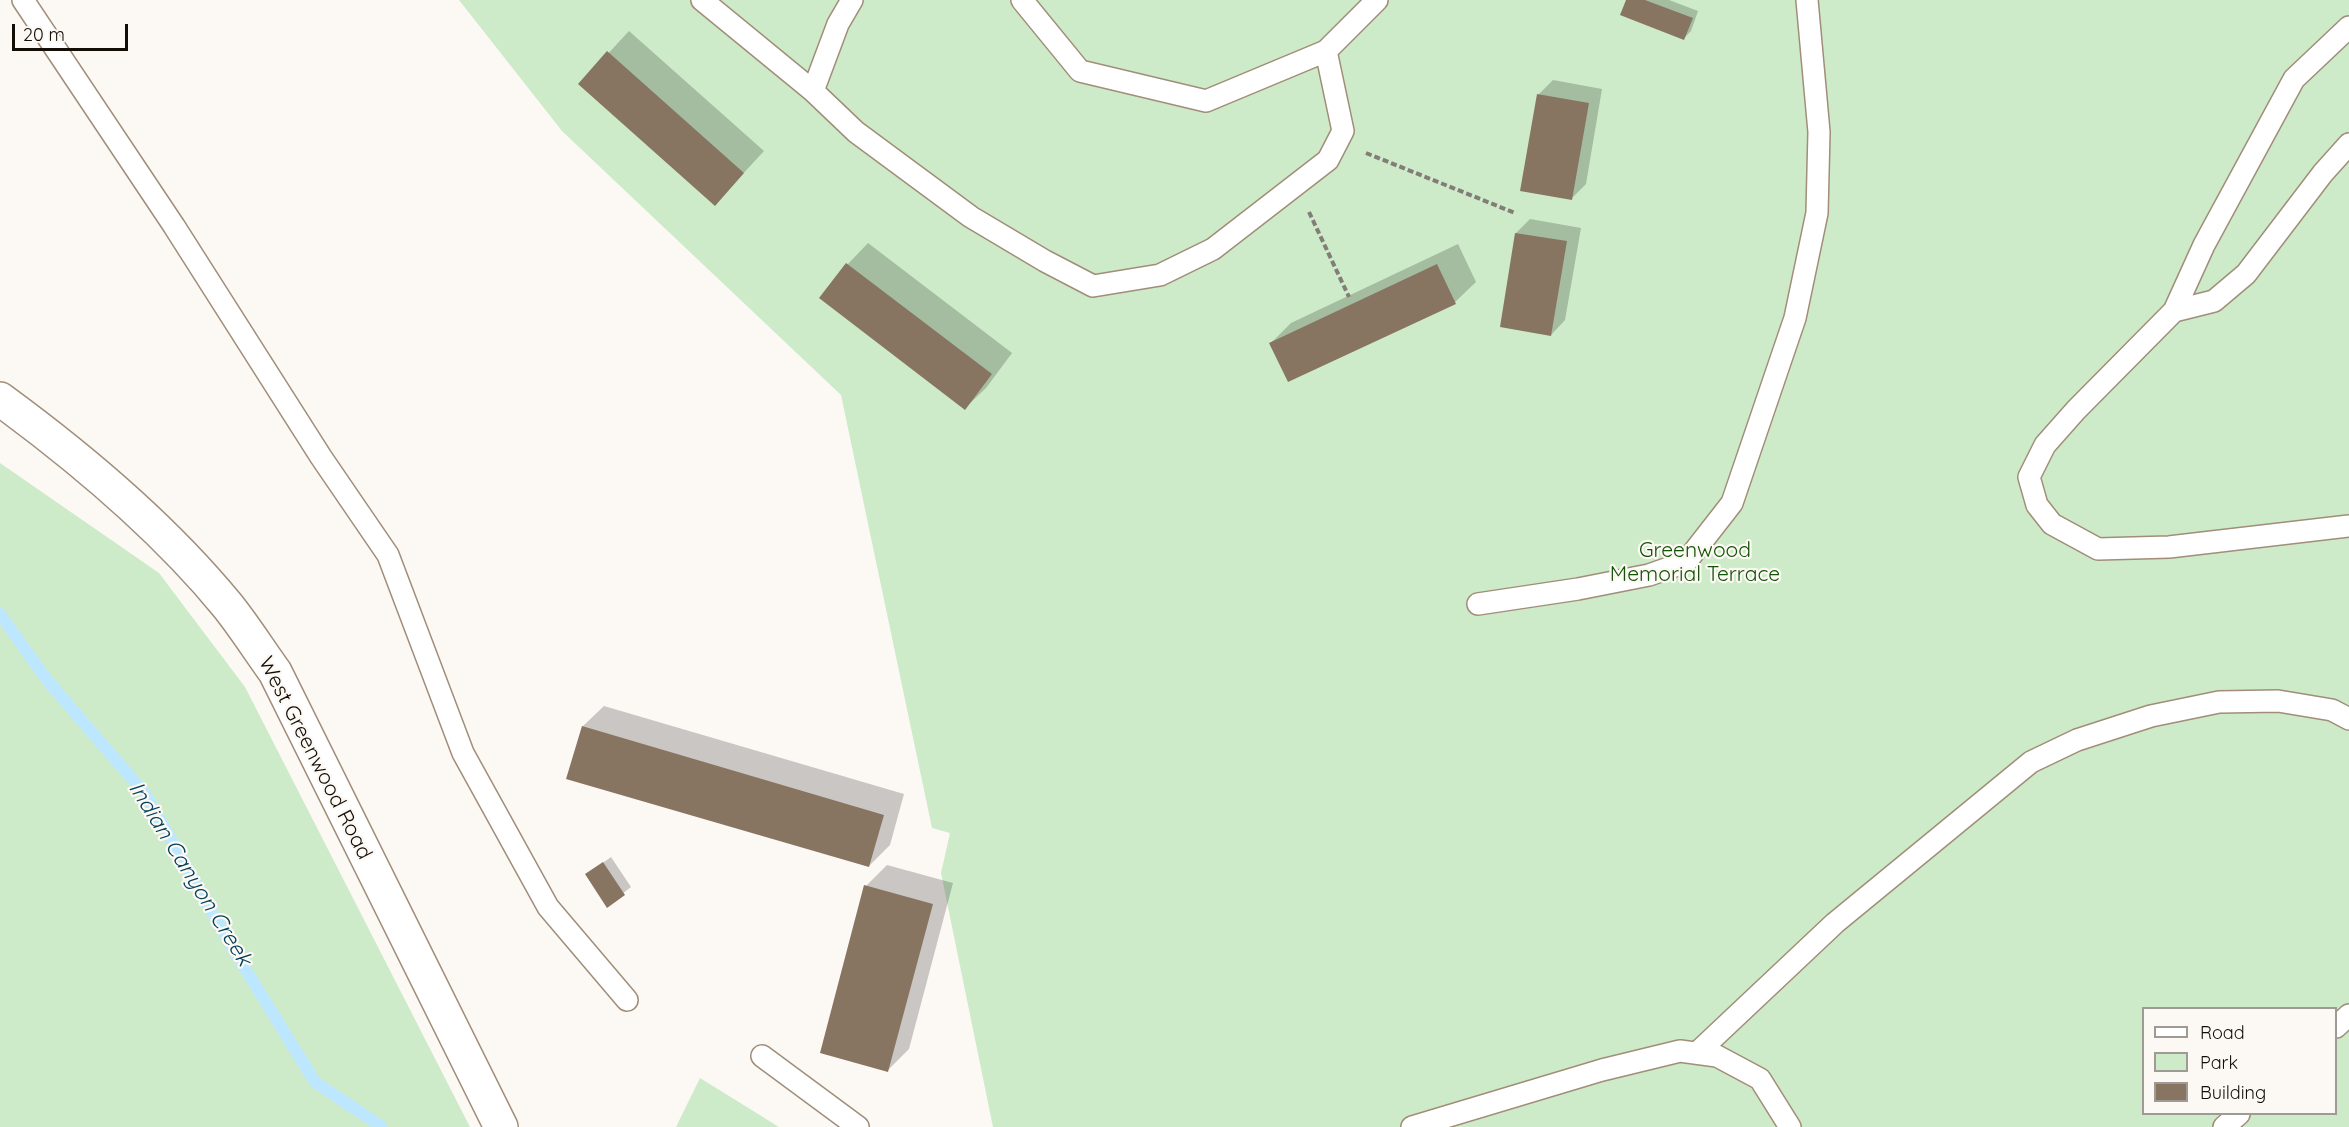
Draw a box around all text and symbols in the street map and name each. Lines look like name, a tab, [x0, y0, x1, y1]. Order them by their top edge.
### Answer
scale bar	[15, 12, 130, 50]
text: 20 m	[23, 23, 65, 46]
park label: Greenwood Memorial Terrace	[1610, 538, 1780, 588]
street label: West Greenwood Road	[253, 652, 377, 864]
water label: Indian Canyon Creek	[123, 777, 257, 971]
legend	[2142, 1007, 2337, 1115]
text: Road	[2200, 1021, 2245, 1044]
text: Park	[2200, 1051, 2238, 1074]
text: Building	[2200, 1081, 2266, 1104]

